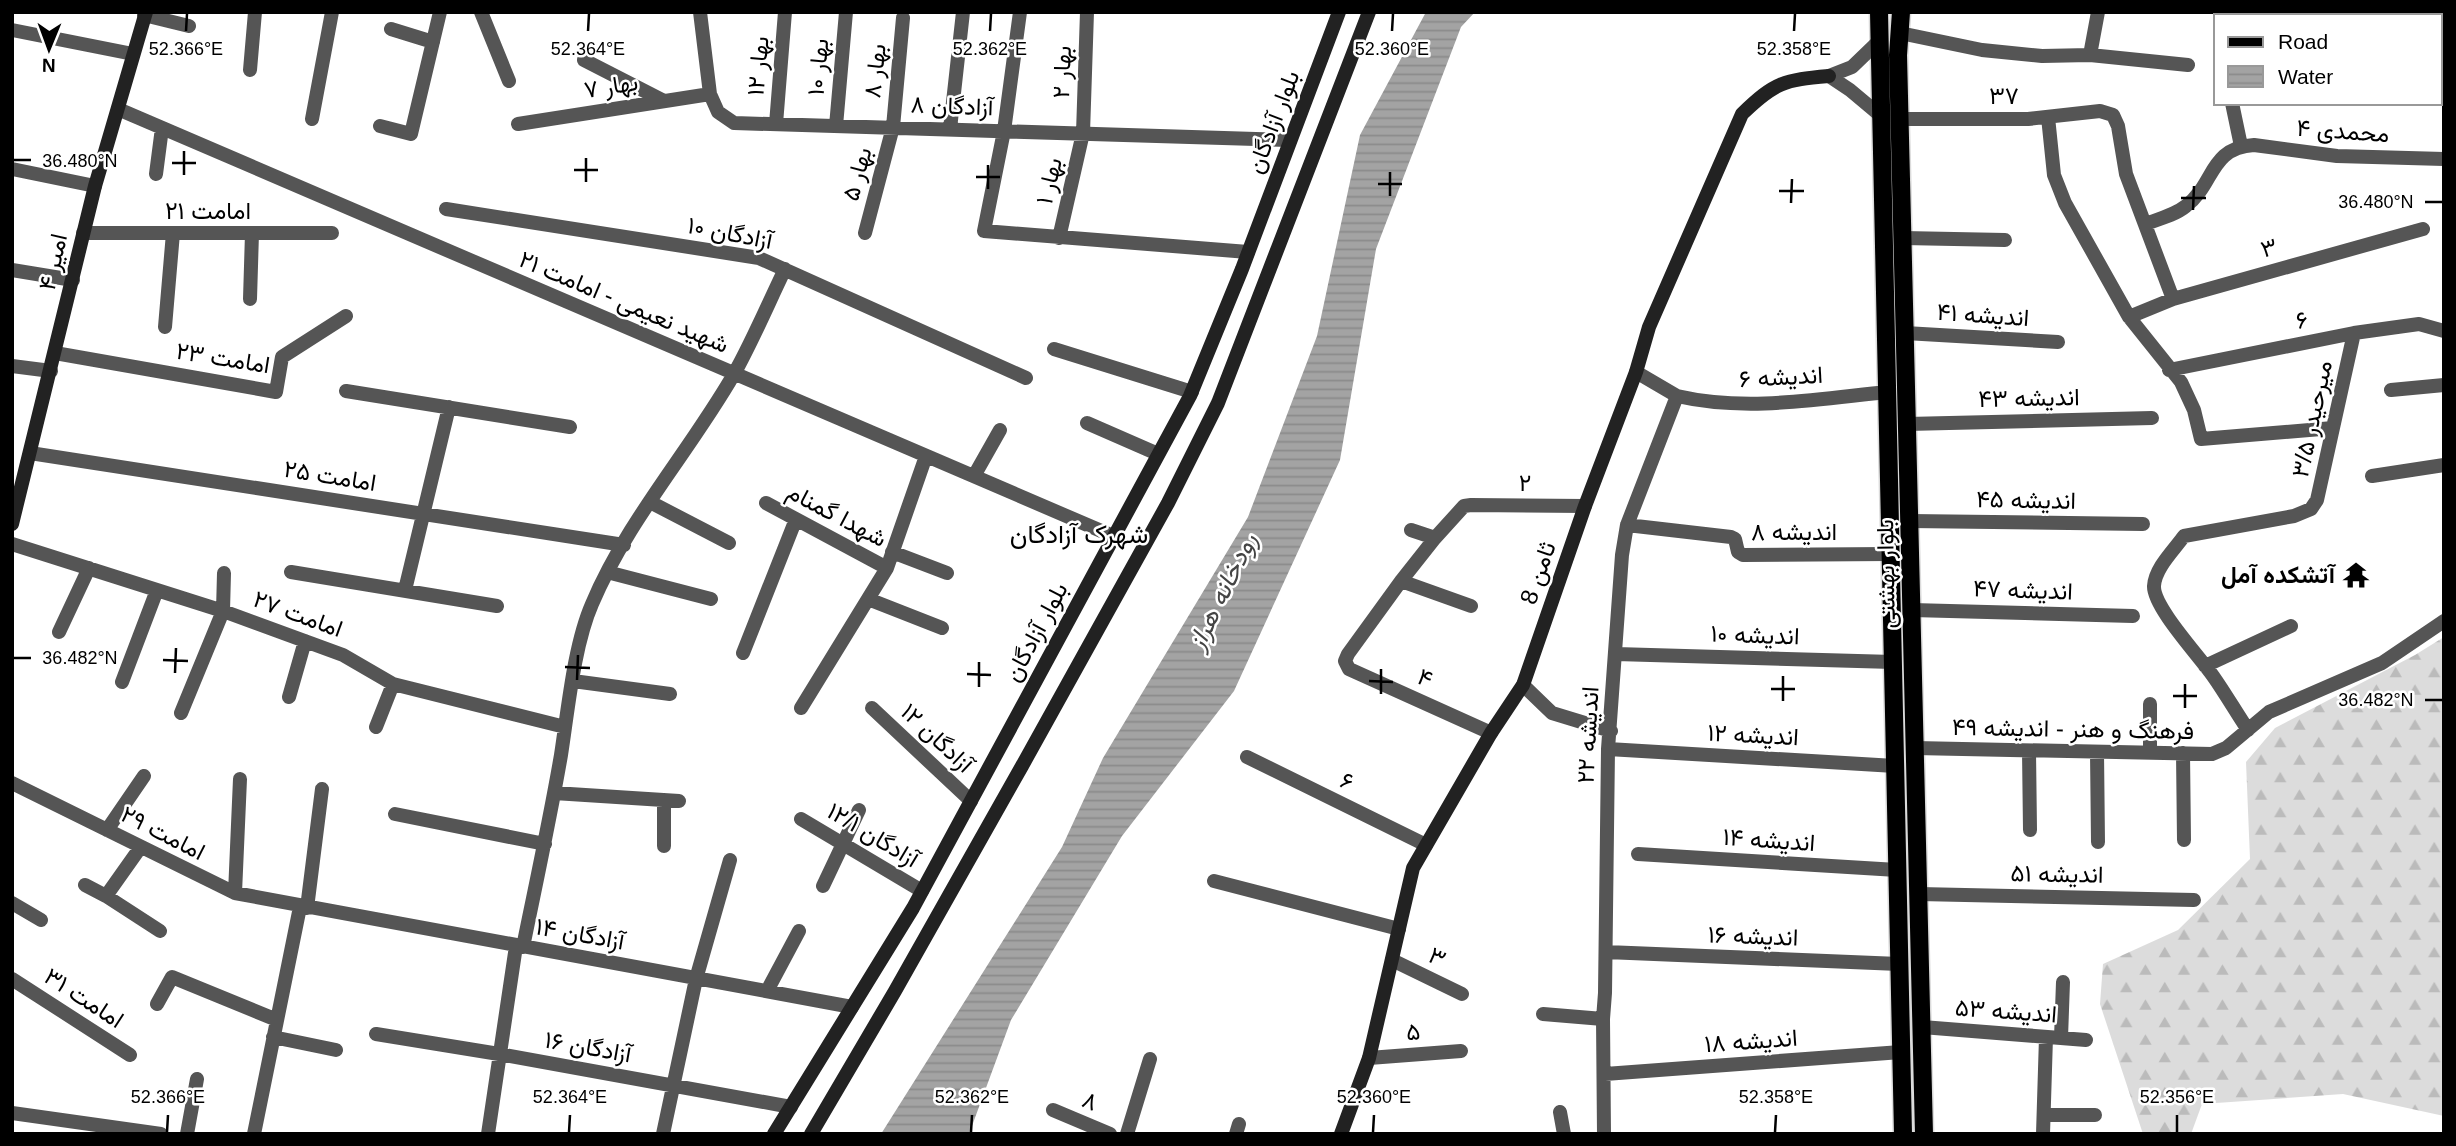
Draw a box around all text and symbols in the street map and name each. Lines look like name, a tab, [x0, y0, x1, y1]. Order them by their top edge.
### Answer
north arrow	[14, 14, 84, 84]
legend	[2214, 14, 2442, 105]
text: Road	[2278, 30, 2328, 53]
street label: بهار ۱۲	[741, 35, 776, 97]
street label: بهار ۱۰	[802, 37, 835, 97]
text: 52.366°E	[149, 39, 223, 59]
text: 52.364°E	[551, 39, 625, 59]
text: 52.362°E	[953, 39, 1027, 59]
text: 52.360°E	[1355, 39, 1429, 59]
text: 52.358°E	[1757, 39, 1831, 59]
street label: بهار ۸	[858, 43, 893, 100]
street label: بهار ۲	[1047, 45, 1078, 99]
text: N	[42, 55, 56, 76]
text: Water	[2278, 65, 2333, 88]
street label: بلوار آزادگان	[1241, 67, 1306, 178]
street label: بهار ۷	[582, 68, 640, 105]
street label: ۳۷	[1989, 82, 2019, 109]
street label: آزادگان ۸	[910, 91, 996, 123]
street label: محمدی ۴	[2296, 114, 2390, 148]
street label: بهار ۵	[836, 144, 879, 204]
text: 36.480°N	[42, 151, 118, 171]
street label: بهار ۱	[1030, 155, 1069, 207]
text: 36.480°N	[2338, 192, 2414, 212]
street label: امامت ۲۱	[165, 197, 251, 224]
street label: آزادگان ۱۰	[685, 211, 777, 256]
street label: امیر ۴	[33, 231, 74, 293]
street label: ۳	[2258, 232, 2280, 263]
street label: شهید نعیمی - امامت ۲۱	[514, 245, 733, 360]
street label: اندیشه ۴۱	[1936, 298, 2030, 332]
street label: ۶	[2294, 305, 2310, 334]
street label: امامت ۲۳	[174, 337, 272, 378]
street label: میرحیدر ۳/۵	[2286, 358, 2339, 480]
street label: اندیشه ۶	[1738, 361, 1824, 393]
street label: اندیشه ۴۳	[1978, 383, 2080, 413]
street label: امامت ۲۵	[282, 455, 378, 496]
street label: ۲	[1518, 469, 1532, 496]
street label: شهدا گمنام	[781, 477, 892, 555]
street label: اندیشه ۴۵	[1976, 485, 2076, 515]
street label: اندیشه ۸	[1751, 518, 1837, 546]
district label: شهرک آزادگان	[1010, 519, 1148, 550]
street label: بلوار بهشتی	[1871, 519, 1902, 629]
water label: رودخانه هراز	[1180, 528, 1264, 656]
street label: ثامن 8	[1514, 538, 1562, 608]
temple icon: آتشکده آمل	[2341, 560, 2371, 590]
place label: آتشکده آمل	[2221, 561, 2337, 589]
street label: اندیشه ۴۷	[1973, 574, 2073, 606]
street label: بلوار آزادگان	[998, 578, 1075, 687]
street label: امامت ۲۷	[250, 585, 347, 642]
street label: اندیشه ۱۰	[1710, 619, 1800, 651]
text: 36.482°N	[42, 648, 118, 668]
street label: ۴	[1413, 662, 1437, 693]
street label: اندیشه ۲۲	[1571, 686, 1605, 784]
text: 36.482°N	[2338, 690, 2414, 710]
street label: آزادگان ۱۲	[894, 698, 981, 781]
street label: فرهنگ و هنر - اندیشه ۴۹	[1952, 713, 2194, 746]
street label: اندیشه ۱۲	[1707, 719, 1799, 751]
street label: ۶	[1336, 766, 1358, 795]
street label: آزادگان ۱۲/۱	[822, 797, 926, 875]
street label: امامت ۲۹	[117, 800, 210, 865]
street label: اندیشه ۱۴	[1722, 823, 1816, 857]
street label: اندیشه ۵۱	[2010, 859, 2104, 889]
street label: آزادگان ۱۴	[533, 912, 629, 957]
street label: اندیشه ۱۶	[1707, 920, 1799, 952]
street label: ۳	[1424, 941, 1450, 972]
street label: امامت ۳۱	[40, 962, 129, 1033]
street label: اندیشه ۵۳	[1954, 993, 2058, 1029]
street label: ۵	[1405, 1017, 1421, 1046]
street label: اندیشه ۱۸	[1704, 1024, 1798, 1058]
street label: آزادگان ۱۶	[542, 1026, 636, 1070]
street label: ۸	[1079, 1085, 1102, 1116]
text: 52.366°E	[131, 1087, 205, 1107]
text: 52.364°E	[533, 1087, 607, 1107]
text: 52.362°E	[935, 1087, 1009, 1107]
text: 52.360°E	[1337, 1087, 1411, 1107]
text: 52.358°E	[1739, 1087, 1813, 1107]
text: 52.356°E	[2140, 1087, 2214, 1107]

